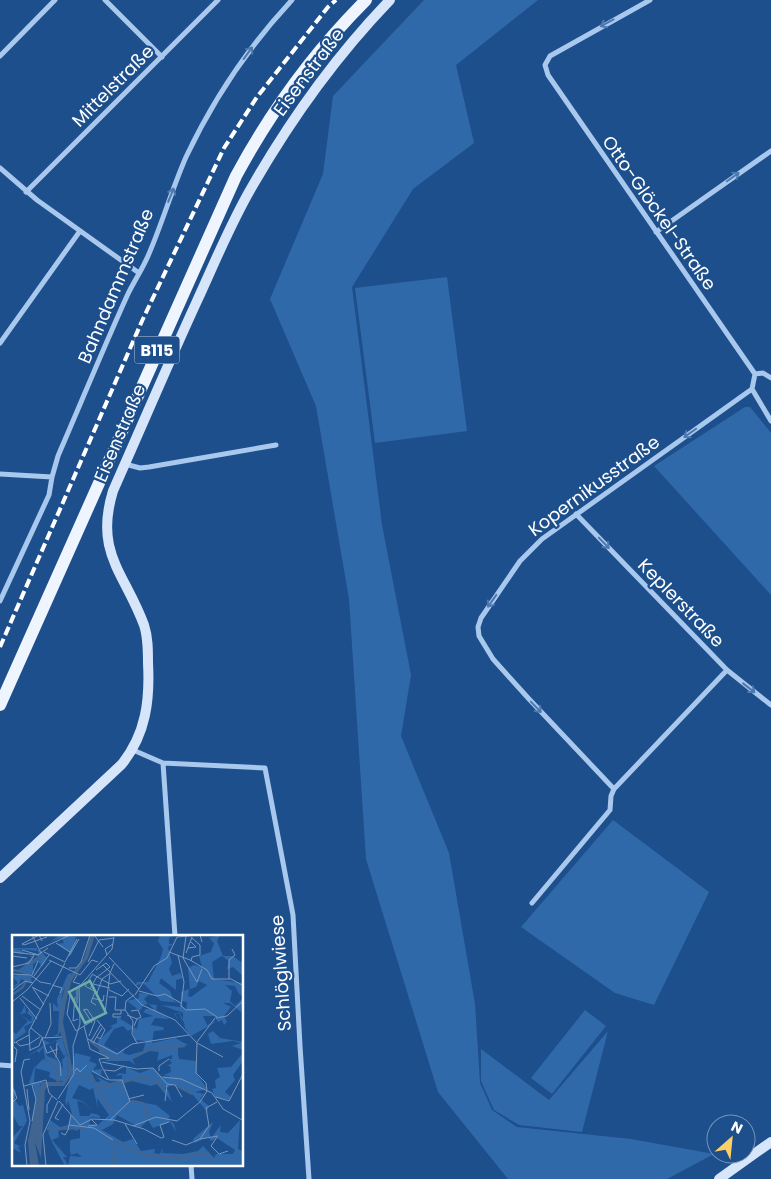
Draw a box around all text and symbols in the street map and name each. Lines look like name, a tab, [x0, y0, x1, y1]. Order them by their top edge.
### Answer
one-way arrow	[599, 18, 614, 28]
street label: Eisenstraße	[267, 23, 350, 121]
street label: Mittelstraße	[66, 39, 159, 132]
one-way arrow	[243, 46, 253, 60]
street label: Otto-Glöckel-Straße	[596, 130, 722, 295]
one-way arrow	[726, 172, 740, 182]
one-way arrow	[166, 188, 176, 203]
street label: Bahndammstraße	[72, 205, 159, 367]
road number: B115	[134, 336, 180, 364]
street label: Eisenstraße	[88, 380, 151, 486]
one-way arrow	[684, 428, 698, 438]
street label: Kopernikusstraße	[523, 429, 664, 542]
one-way arrow	[598, 537, 610, 549]
street label: Keplerstraße	[633, 553, 730, 653]
one-way arrow	[487, 594, 497, 608]
one-way arrow	[742, 682, 755, 693]
one-way arrow	[530, 700, 542, 713]
street label: Schlöglwiese	[264, 914, 297, 1032]
inset map	[12, 935, 244, 1166]
north arrow	[706, 1114, 756, 1164]
text: N	[728, 1116, 746, 1139]

